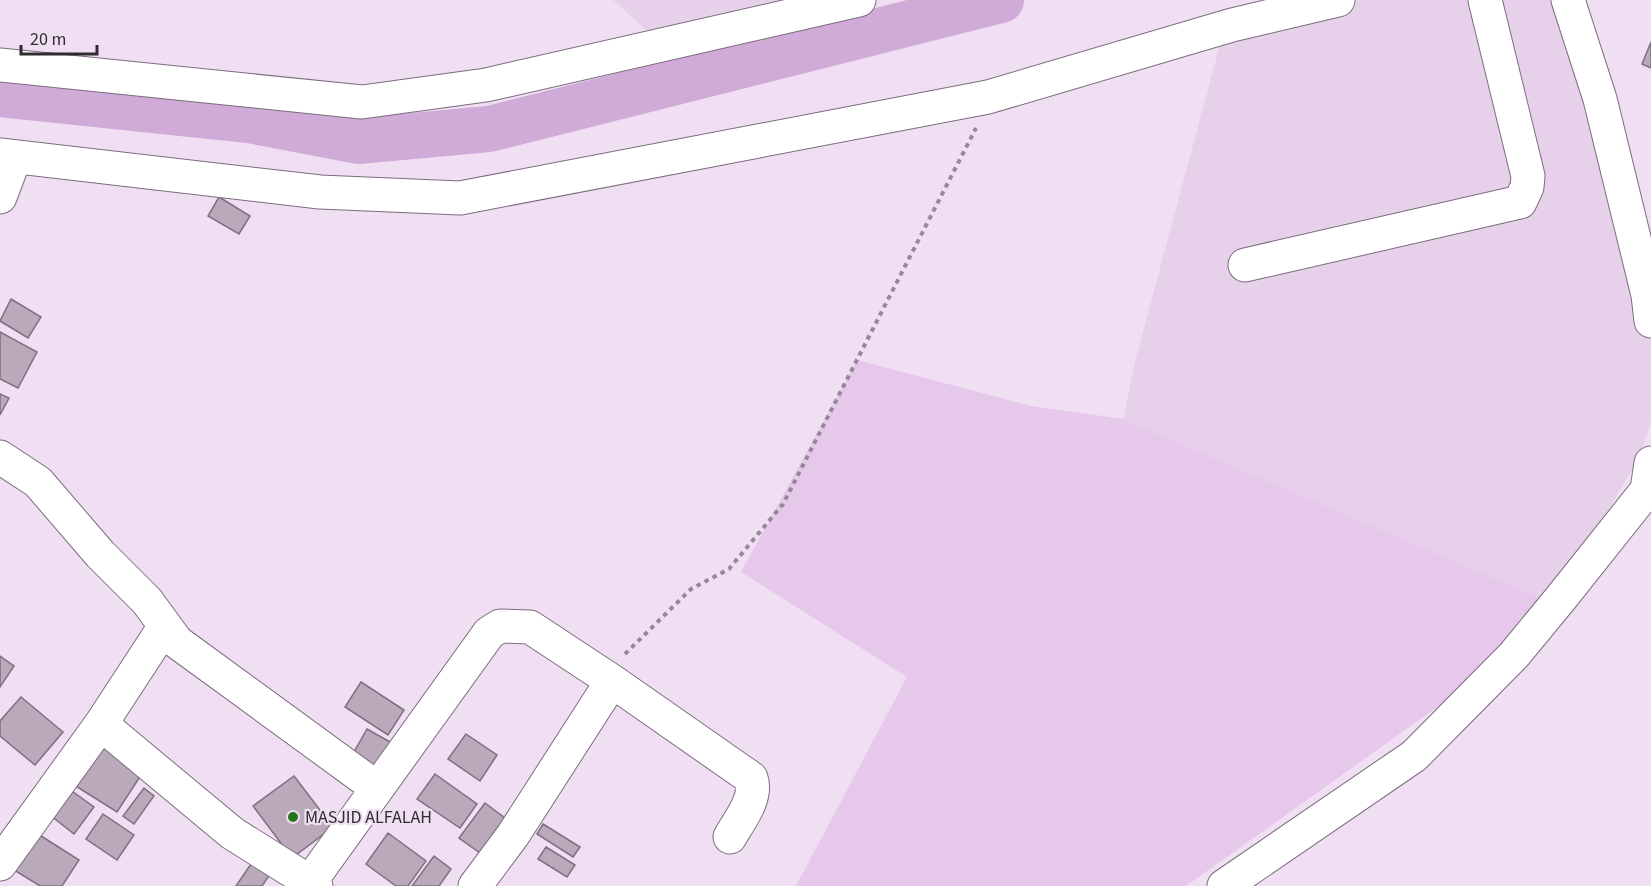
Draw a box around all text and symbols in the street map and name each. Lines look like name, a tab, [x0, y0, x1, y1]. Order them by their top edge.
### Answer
scale bar	[21, 18, 98, 56]
text: 20 m	[30, 27, 66, 52]
place label: MASJID ALFALAH	[305, 805, 432, 830]
marker: MASJID ALFALAH	[286, 810, 300, 824]

